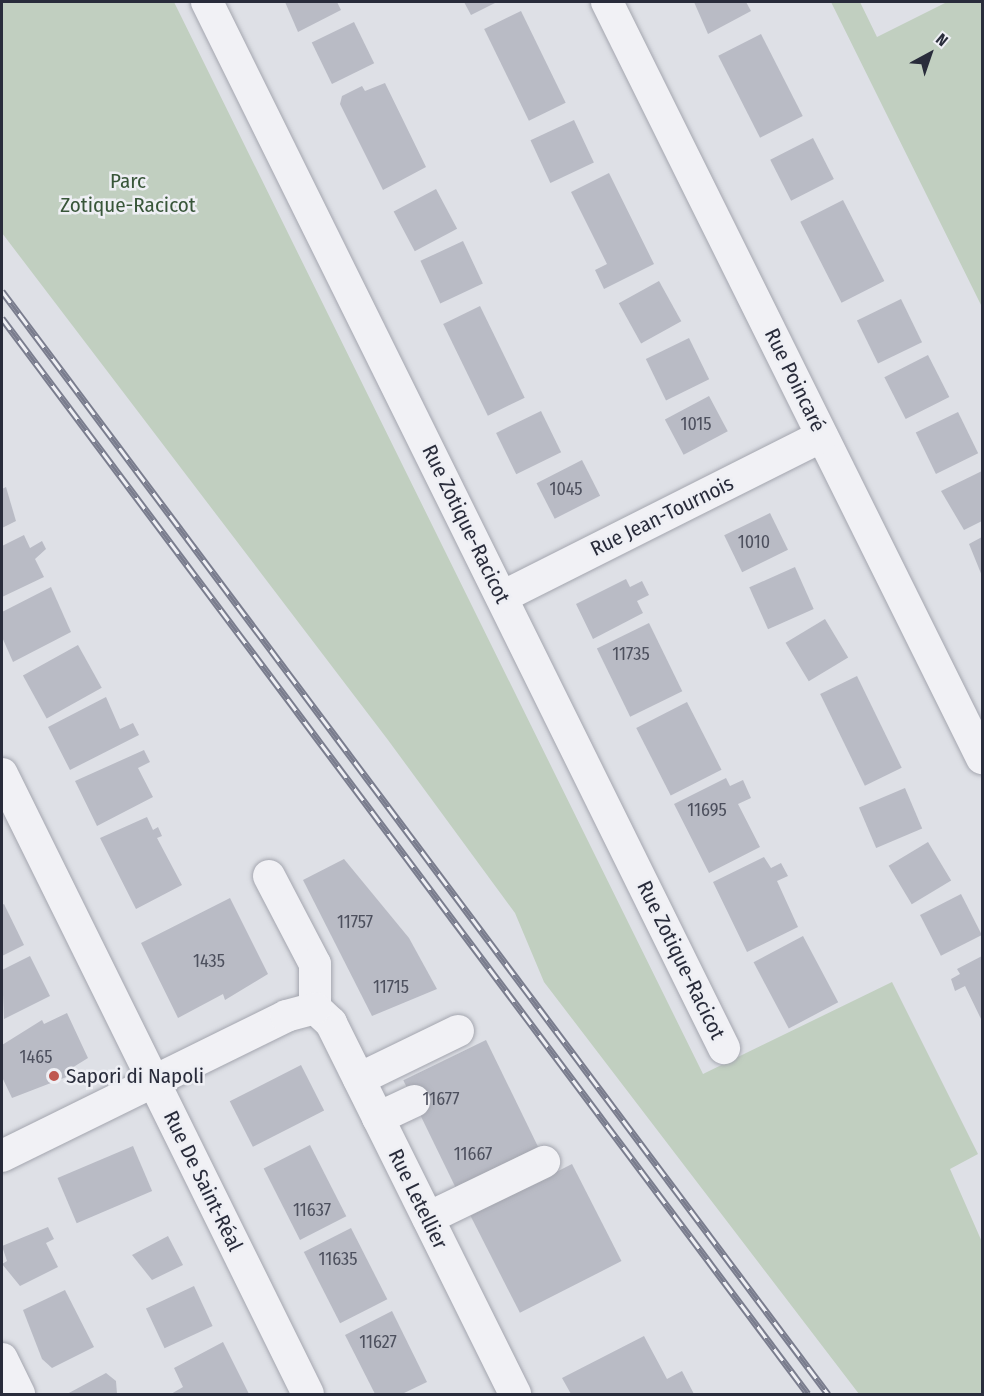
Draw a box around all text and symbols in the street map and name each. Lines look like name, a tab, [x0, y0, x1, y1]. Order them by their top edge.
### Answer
north arrow	[900, 24, 960, 84]
text: N	[932, 29, 952, 50]
park label: Parc Zotique-Racicot	[60, 168, 196, 218]
street label: Rue Poincaré	[759, 324, 831, 436]
house number: 1015	[680, 413, 712, 435]
street label: Rue Zotique-Racicot	[417, 441, 515, 607]
street label: Rue Jean-Tournois	[586, 470, 738, 562]
house number: 1045	[549, 478, 583, 500]
house number: 1010	[738, 531, 770, 553]
house number: 11735	[612, 643, 650, 665]
house number: 11695	[687, 799, 727, 821]
street label: Rue Zotique-Racicot	[632, 877, 730, 1043]
house number: 11757	[337, 911, 373, 933]
house number: 1435	[193, 950, 225, 972]
house number: 11715	[373, 976, 409, 998]
house number: 1465	[20, 1046, 52, 1068]
place label: Sapori di Napoli	[66, 1063, 204, 1089]
marker: Sapori di Napoli	[47, 1069, 61, 1083]
house number: 11677	[423, 1088, 459, 1110]
street label: Rue De Saint-Réal	[158, 1107, 248, 1255]
house number: 11667	[454, 1143, 492, 1165]
street label: Rue Letellier	[383, 1145, 453, 1253]
house number: 11637	[293, 1199, 331, 1221]
house number: 11635	[319, 1248, 357, 1270]
house number: 11627	[359, 1331, 397, 1353]

